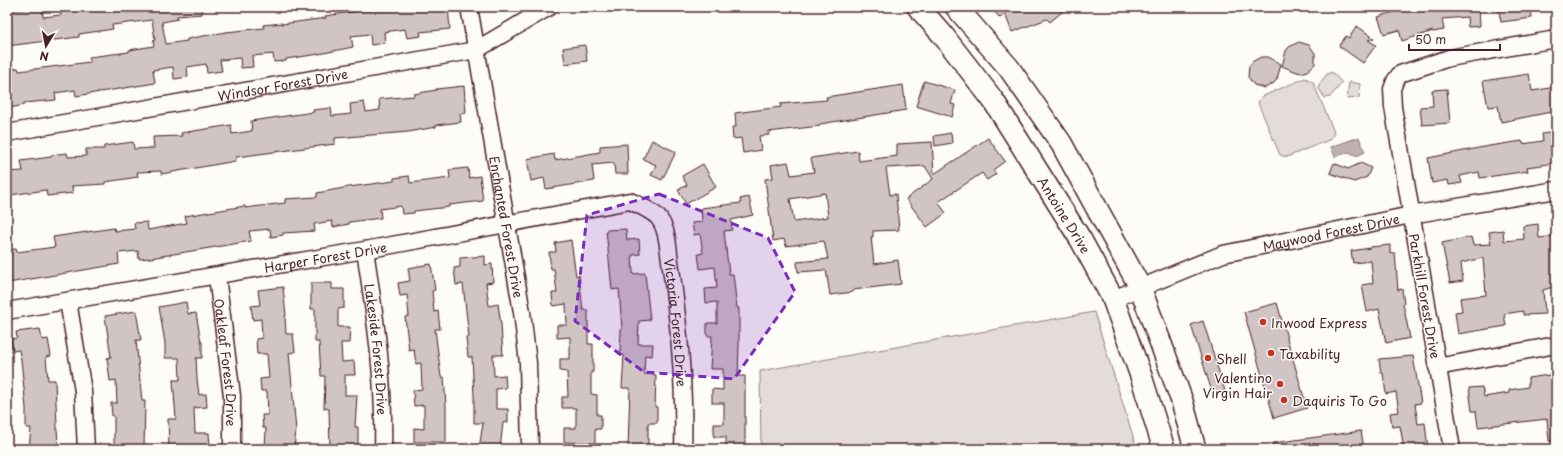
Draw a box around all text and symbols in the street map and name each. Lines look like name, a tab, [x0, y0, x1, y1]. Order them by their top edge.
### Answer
north arrow	[26, 26, 66, 66]
scale bar	[1409, 26, 1500, 52]
text: 50 m	[1415, 30, 1446, 48]
text: N	[38, 47, 50, 65]
street label: Windsor Forest Drive	[216, 63, 349, 105]
street label: Enchanted Forest Drive	[486, 154, 529, 299]
street label: Antoine Drive	[1034, 173, 1096, 257]
street label: Maywood Forest Drive	[1261, 208, 1401, 255]
street label: Parkhill Forest Drive	[1405, 232, 1445, 360]
street label: Harper Forest Drive	[263, 237, 388, 277]
street label: Victoria Forest Drive	[660, 257, 692, 387]
street label: Lakeside Forest Drive	[361, 282, 393, 415]
street label: Oakleaf Forest Drive	[210, 297, 242, 426]
place label: Inwood Express	[1271, 313, 1367, 332]
marker: Inwood Express	[1258, 317, 1268, 327]
place label: Taxability	[1279, 344, 1341, 363]
marker: Taxability	[1266, 348, 1276, 358]
place label: Shell	[1216, 349, 1247, 368]
marker: Shell	[1203, 353, 1213, 363]
place label: Valentino Virgin Hair	[1203, 368, 1272, 402]
marker: Valentino Virgin Hair	[1275, 379, 1285, 389]
place label: Daquiris To Go	[1292, 391, 1387, 410]
marker: Daquiris To Go	[1279, 395, 1289, 405]

